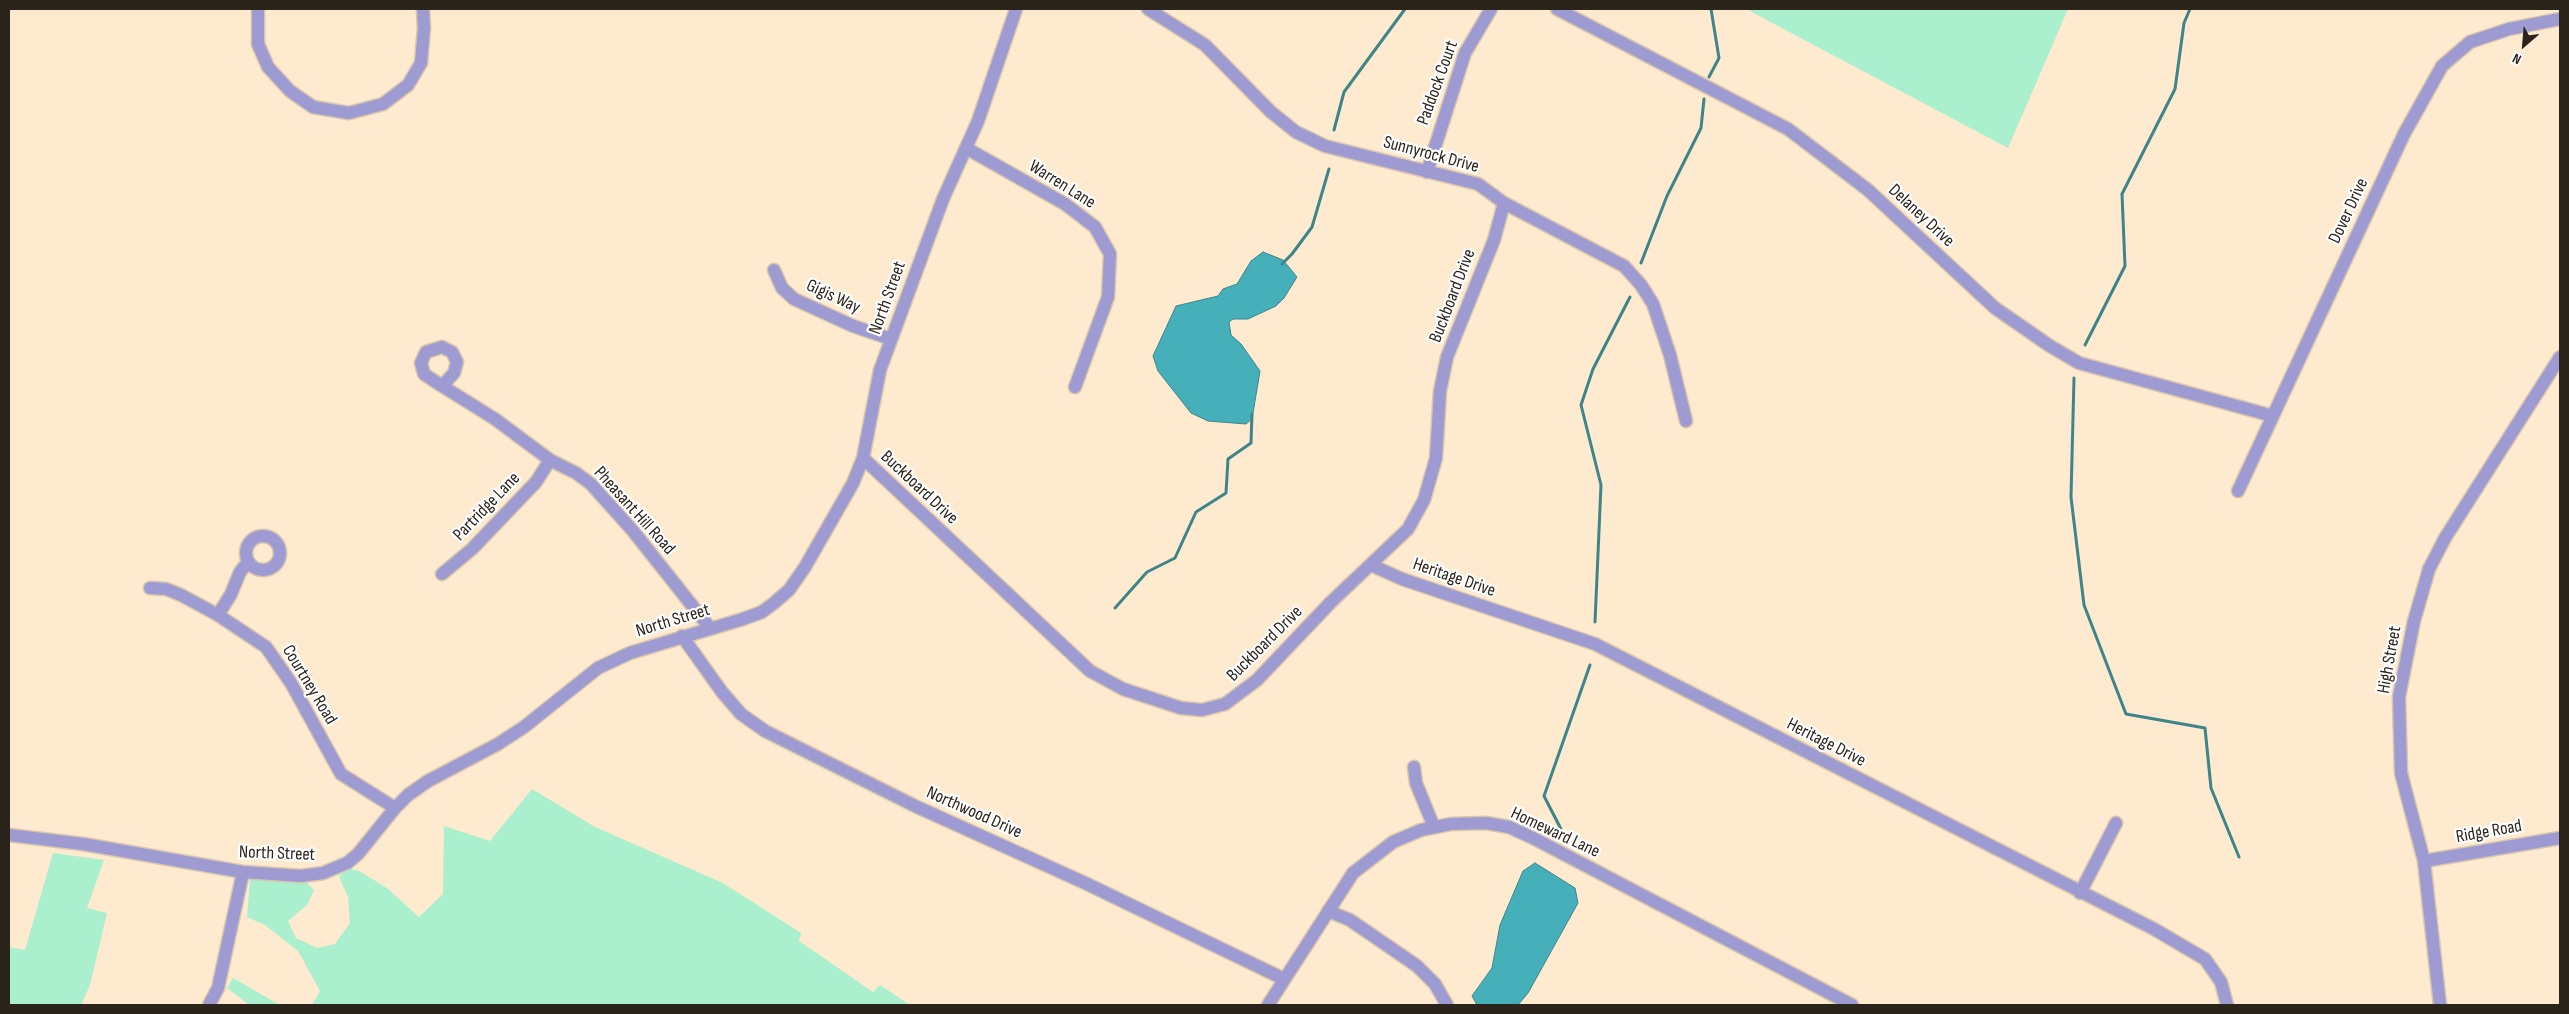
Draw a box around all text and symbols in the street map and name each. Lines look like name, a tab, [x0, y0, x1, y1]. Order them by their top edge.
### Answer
north arrow	[2499, 20, 2549, 70]
street label: Paddock Court	[1413, 38, 1463, 128]
text: N	[2510, 50, 2524, 68]
street label: Sunnyrock Drive	[1381, 132, 1481, 178]
street label: Warren Lane	[1025, 156, 1099, 214]
street label: Dover Drive	[2324, 175, 2374, 247]
street label: Delaney Drive	[1883, 180, 1959, 252]
street label: Buckboard Drive	[1425, 246, 1481, 346]
street label: North Street	[865, 259, 911, 337]
street label: Gigis Way	[803, 275, 863, 319]
street label: Buckboard Drive	[876, 447, 962, 529]
street label: Pheasant Hill Road	[589, 463, 679, 559]
street label: Partridge Lane	[449, 468, 525, 546]
street label: Heritage Drive	[1410, 554, 1498, 602]
street label: North Street	[633, 600, 713, 642]
street label: Buckboard Drive	[1223, 602, 1307, 686]
street label: High Street	[2373, 625, 2407, 695]
street label: Courtney Road	[277, 641, 341, 729]
street label: Heritage Drive	[1783, 714, 1869, 772]
street label: Northwood Drive	[923, 782, 1025, 844]
street label: Homeward Lane	[1507, 803, 1603, 863]
street label: Ridge Road	[2454, 816, 2524, 848]
street label: North Street	[239, 842, 315, 866]

